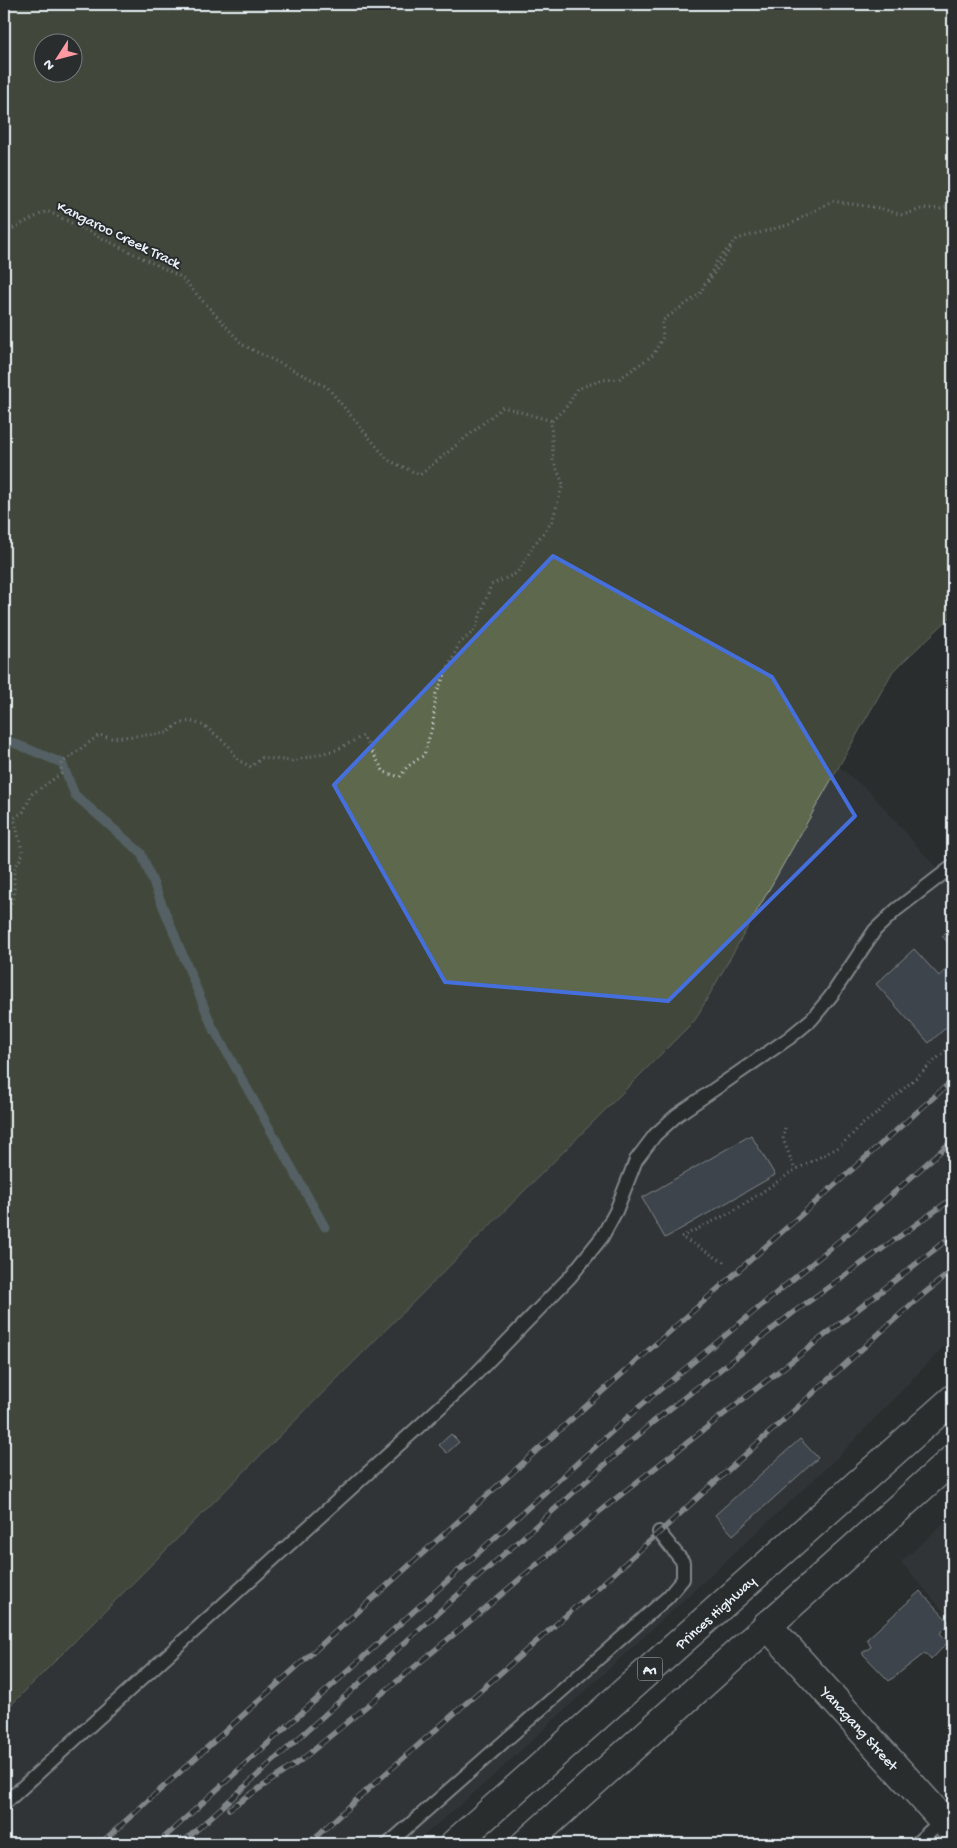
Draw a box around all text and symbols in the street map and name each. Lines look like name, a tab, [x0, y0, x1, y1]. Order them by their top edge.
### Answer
north arrow	[32, 32, 82, 82]
text: N	[40, 55, 59, 73]
street label: Kangaroo Creek Track	[53, 198, 184, 274]
street label: Princes Highway	[672, 1572, 761, 1655]
road number: A1	[638, 1658, 662, 1680]
street label: Yanagang Street	[815, 1682, 902, 1776]

